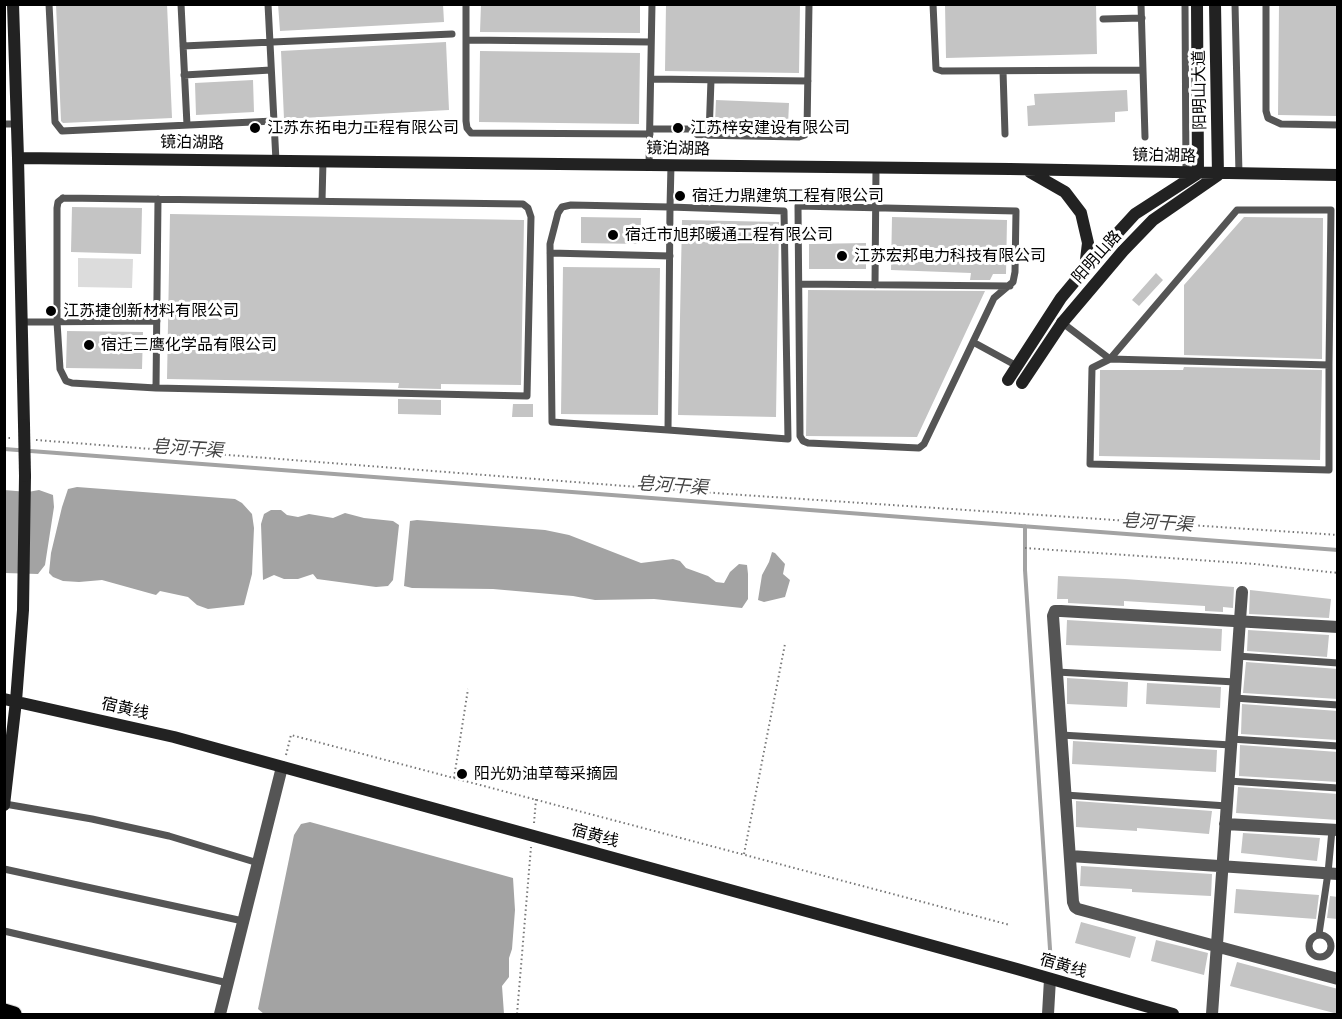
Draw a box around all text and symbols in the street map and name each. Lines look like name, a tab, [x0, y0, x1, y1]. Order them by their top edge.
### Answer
street label: 阳明山大道	[1190, 50, 1210, 130]
place label: 江苏东拓电力工程有限公司	[267, 118, 459, 138]
place label: 江苏梓安建设有限公司	[690, 118, 850, 138]
marker: 江苏东拓电力工程有限公司	[248, 121, 262, 135]
marker: 江苏梓安建设有限公司	[671, 121, 685, 135]
street label: 镜泊湖路	[160, 133, 224, 153]
street label: 镜泊湖路	[646, 139, 710, 159]
street label: 镜泊湖路	[1132, 146, 1196, 166]
place label: 宿迁力鼎建筑工程有限公司	[692, 186, 884, 206]
marker: 宿迁力鼎建筑工程有限公司	[673, 189, 687, 203]
place label: 宿迁市旭邦暖通工程有限公司	[625, 225, 833, 245]
street label: 阳明山路	[1068, 227, 1126, 287]
marker: 宿迁市旭邦暖通工程有限公司	[606, 228, 620, 242]
place label: 江苏宏邦电力科技有限公司	[854, 246, 1046, 266]
marker: 江苏宏邦电力科技有限公司	[835, 249, 849, 263]
place label: 江苏捷创新材料有限公司	[63, 301, 239, 321]
marker: 江苏捷创新材料有限公司	[44, 304, 58, 318]
place label: 宿迁三鹰化学品有限公司	[101, 335, 277, 355]
marker: 宿迁三鹰化学品有限公司	[82, 338, 96, 352]
water label: 皂河干渠	[150, 436, 224, 462]
water label: 皂河干渠	[635, 473, 709, 499]
water label: 皂河干渠	[1120, 510, 1194, 536]
street label: 宿黄线	[99, 694, 151, 724]
place label: 阳光奶油草莓采摘园	[474, 764, 618, 784]
marker: 阳光奶油草莓采摘园	[455, 767, 469, 781]
street label: 宿黄线	[569, 821, 621, 851]
street label: 宿黄线	[1037, 950, 1089, 982]

